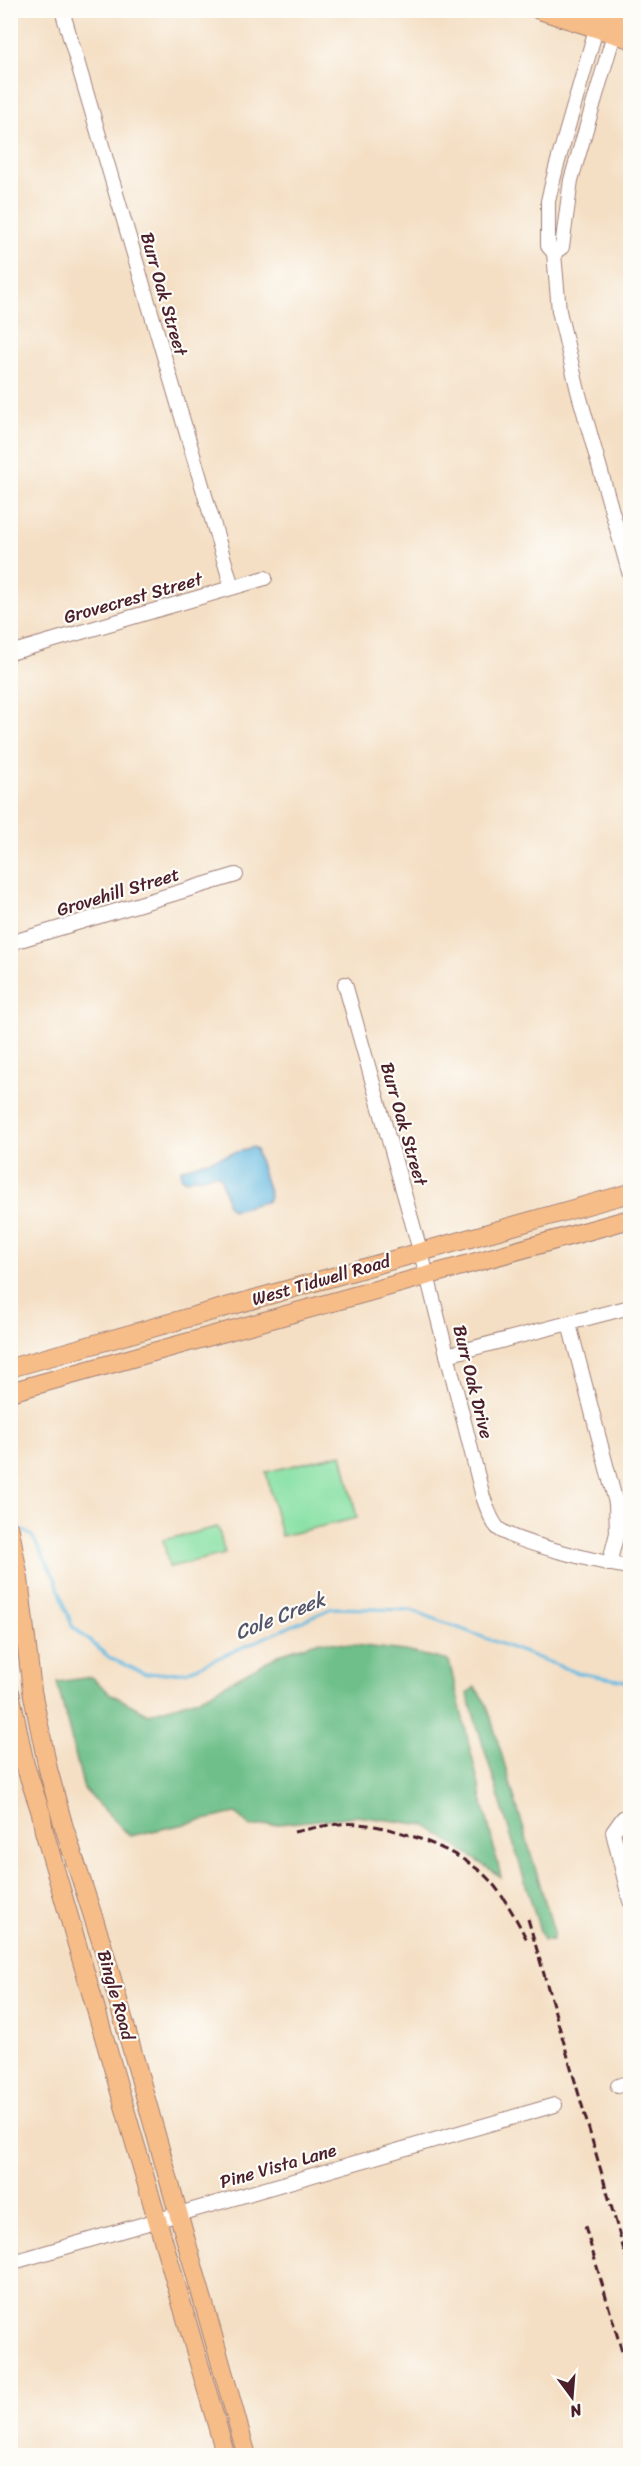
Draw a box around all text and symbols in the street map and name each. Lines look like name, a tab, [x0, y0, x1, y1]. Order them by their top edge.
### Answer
street label: Burr Oak Street	[131, 228, 197, 360]
street label: Grovecrest Street	[60, 563, 207, 633]
street label: Grovehill Street	[53, 858, 184, 926]
street label: Burr Oak Street	[371, 1058, 437, 1190]
street label: West Tidwell Road	[248, 1245, 395, 1315]
street label: Burr Oak Drive	[443, 1322, 503, 1442]
water label: Cole Creek	[229, 1581, 332, 1650]
street label: Bingle Road	[88, 1946, 145, 2045]
street label: Pine Vista Lane	[216, 2134, 340, 2198]
north arrow	[542, 2367, 602, 2427]
text: N	[566, 2395, 586, 2427]

